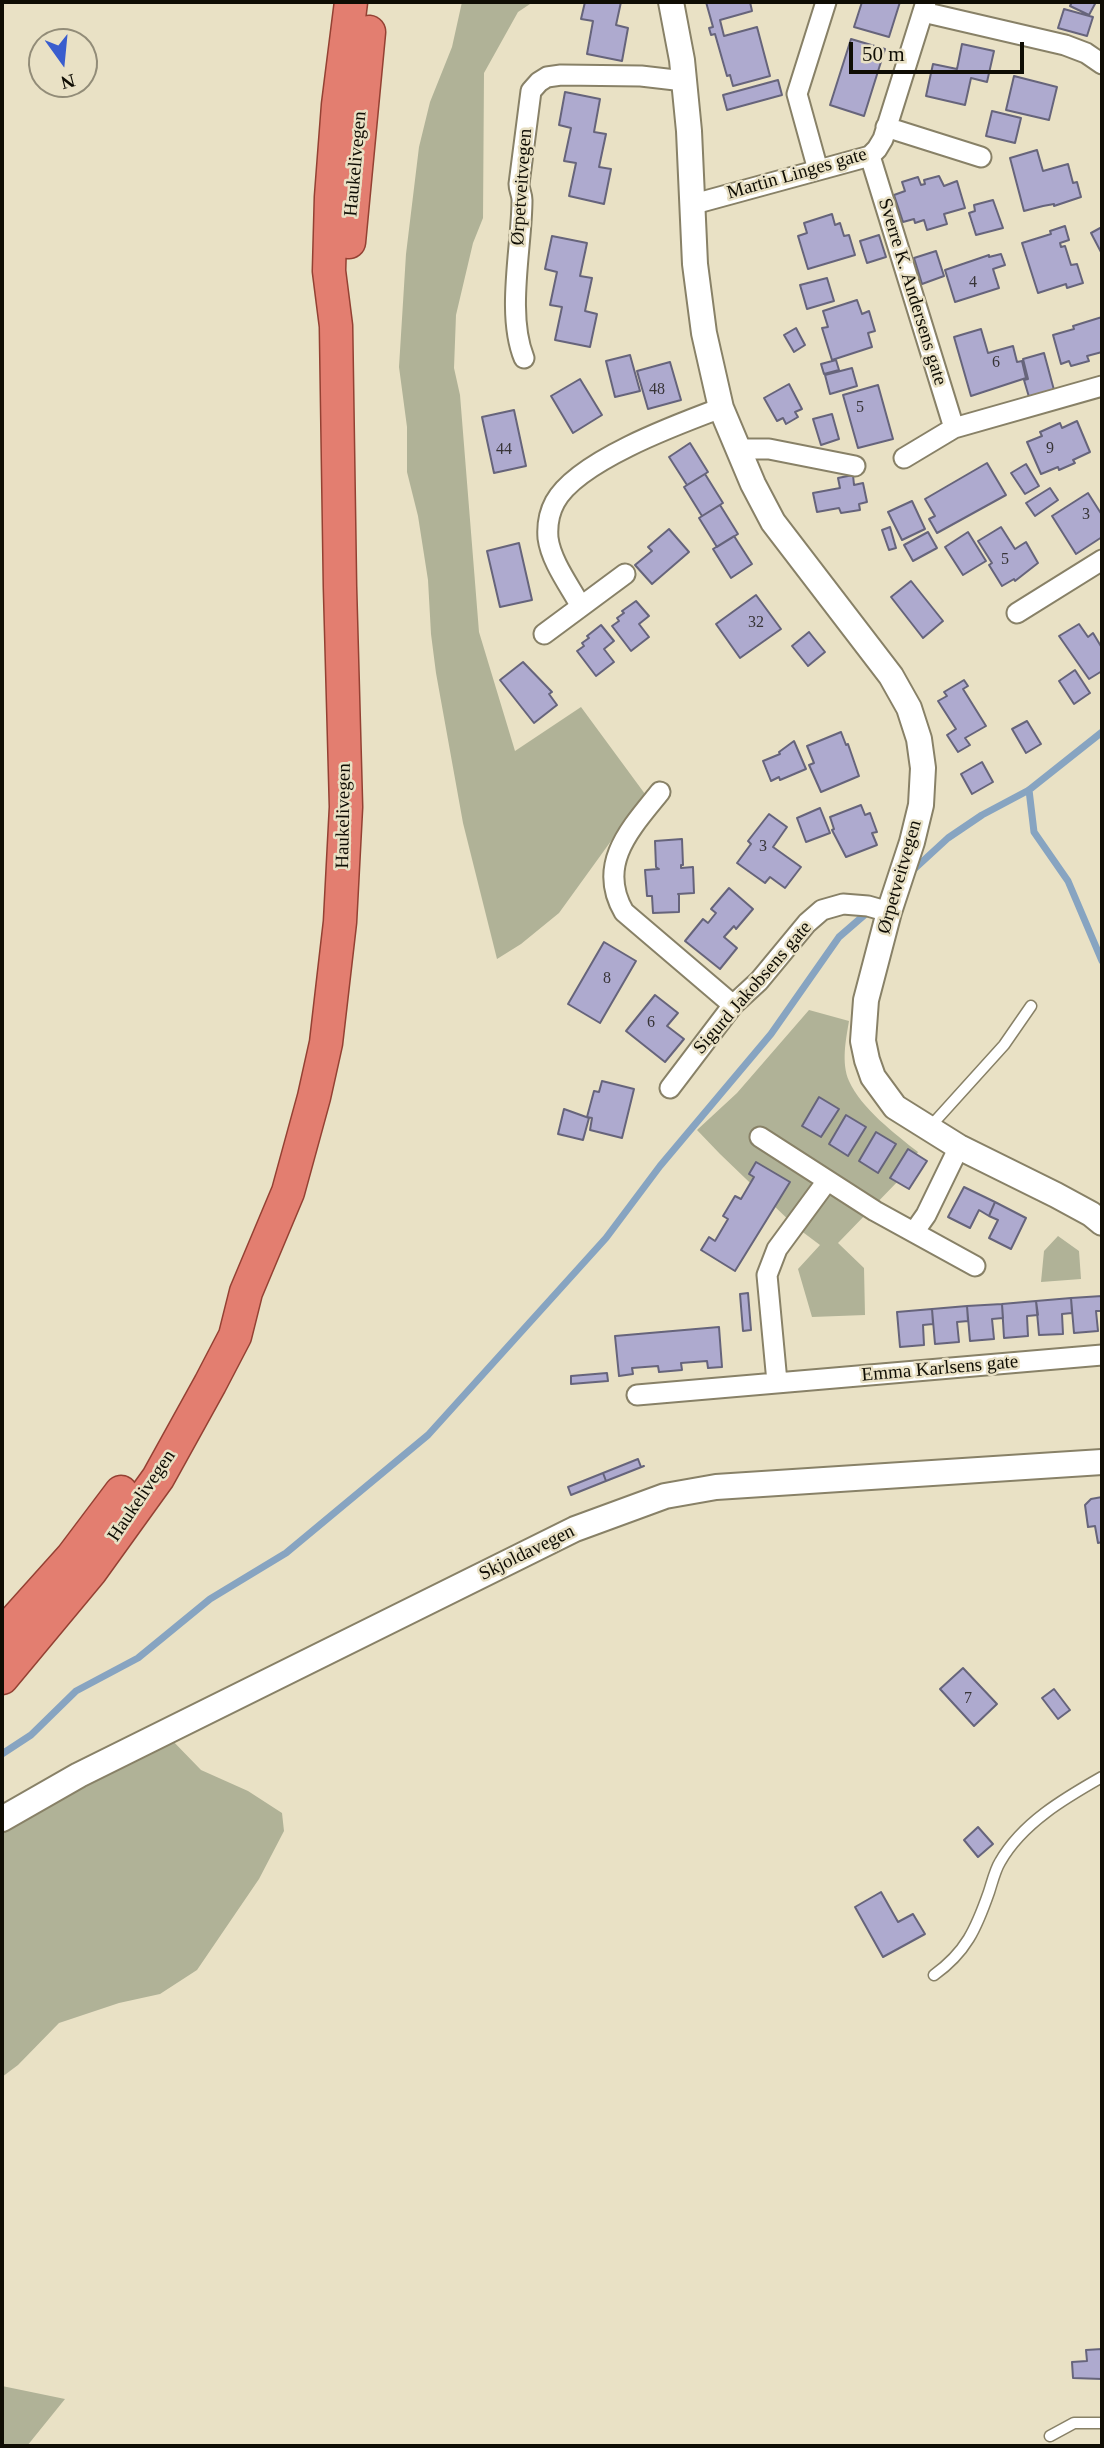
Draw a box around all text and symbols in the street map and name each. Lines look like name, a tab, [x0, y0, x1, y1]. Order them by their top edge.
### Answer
north arrow	[28, 28, 98, 98]
scale bar	[852, 28, 1027, 72]
text: 50 m	[862, 42, 905, 66]
text: N	[59, 70, 77, 94]
street label: Haukelivegen	[340, 110, 372, 218]
street label: Ørpetveitvegen	[507, 128, 537, 246]
street label: Martin Linges gate	[724, 143, 870, 205]
street label: Sverre K. Andersens gate	[873, 196, 951, 388]
house number: 4	[969, 273, 977, 293]
house number: 6	[992, 353, 1000, 373]
house number: 48	[649, 380, 665, 400]
house number: 5	[856, 398, 864, 418]
house number: 9	[1046, 439, 1054, 459]
house number: 44	[496, 440, 512, 460]
house number: 3	[1082, 505, 1090, 525]
house number: 5	[1001, 550, 1009, 570]
house number: 32	[748, 613, 764, 633]
street label: Haukelivegen	[332, 763, 356, 869]
street label: Ørpetveitvegen	[873, 818, 927, 936]
house number: 3	[759, 837, 767, 857]
street label: Sigurd Jakobsens gate	[689, 917, 817, 1059]
house number: 8	[603, 969, 611, 989]
house number: 6	[647, 1013, 655, 1033]
street label: Emma Karlsens gate	[861, 1351, 1019, 1387]
street label: Haukelivegen	[103, 1446, 181, 1546]
street label: Skjoldavegen	[476, 1520, 578, 1586]
house number: 7	[964, 1689, 972, 1709]

